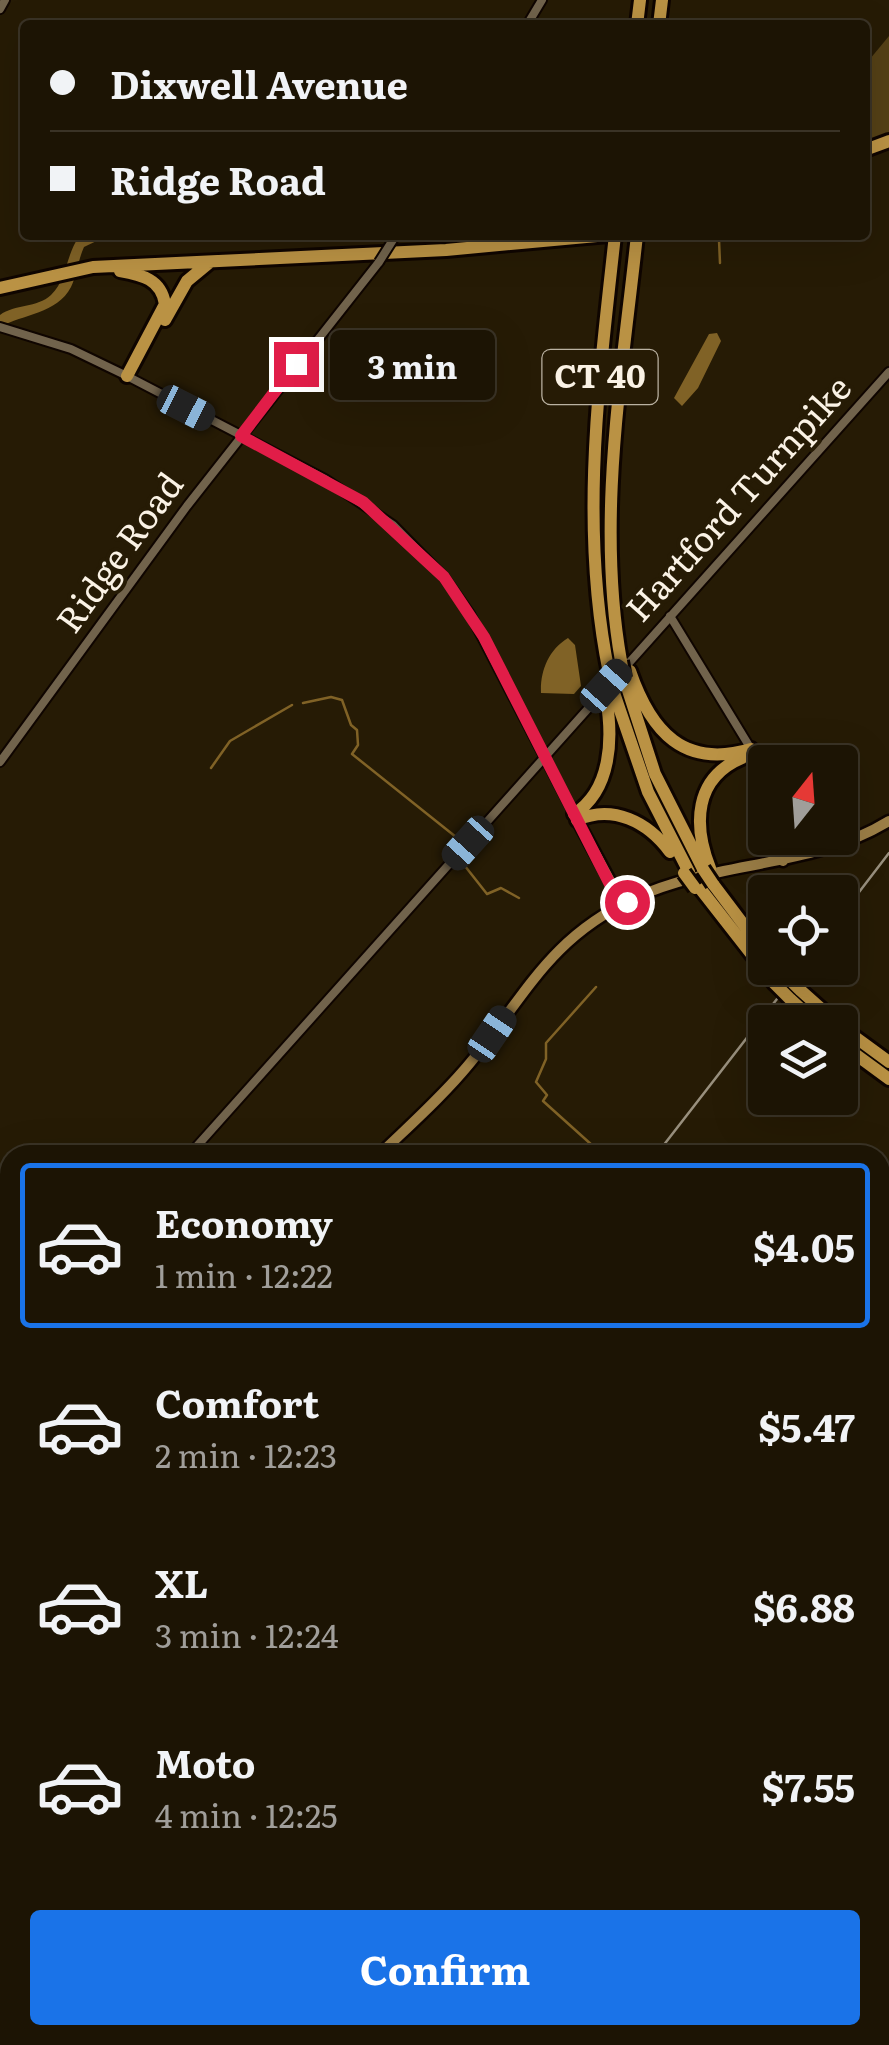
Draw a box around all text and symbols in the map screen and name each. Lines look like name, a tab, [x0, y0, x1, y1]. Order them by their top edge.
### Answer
text: Dixwell Avenue	[110, 54, 408, 111]
text: Ridge Road	[110, 150, 326, 207]
callout: 3 min	[331, 329, 496, 399]
text: 3 min	[367, 341, 458, 389]
route end	[274, 342, 319, 387]
road number: CT 40	[542, 350, 658, 404]
street label: Hartford Turnpike	[612, 362, 862, 632]
car	[152, 381, 220, 435]
street label: Ridge Road	[41, 460, 194, 642]
car	[575, 654, 637, 718]
north arrow	[748, 745, 858, 855]
map controls	[748, 745, 858, 1115]
car	[437, 811, 499, 875]
button: locate	[748, 875, 858, 985]
route start	[605, 880, 650, 925]
car	[463, 1001, 521, 1067]
button: layers	[748, 1005, 858, 1115]
text: Economy	[155, 1193, 333, 1250]
icon: car	[35, 1201, 125, 1291]
text: $4.05	[753, 1217, 855, 1274]
text: 1 min · 12:22	[155, 1250, 333, 1298]
text: Comfort	[155, 1373, 319, 1430]
icon: car	[35, 1381, 125, 1471]
text: $5.47	[758, 1397, 855, 1454]
text: 2 min · 12:23	[155, 1430, 337, 1478]
text: XL	[155, 1553, 208, 1610]
icon: car	[35, 1561, 125, 1651]
text: $6.88	[753, 1577, 855, 1634]
text: 3 min · 12:24	[155, 1610, 339, 1658]
text: Moto	[155, 1733, 255, 1790]
icon: car	[35, 1741, 125, 1831]
text: $7.55	[762, 1757, 855, 1814]
text: 4 min · 12:25	[155, 1790, 337, 1838]
button: Confirm	[30, 1910, 860, 2025]

